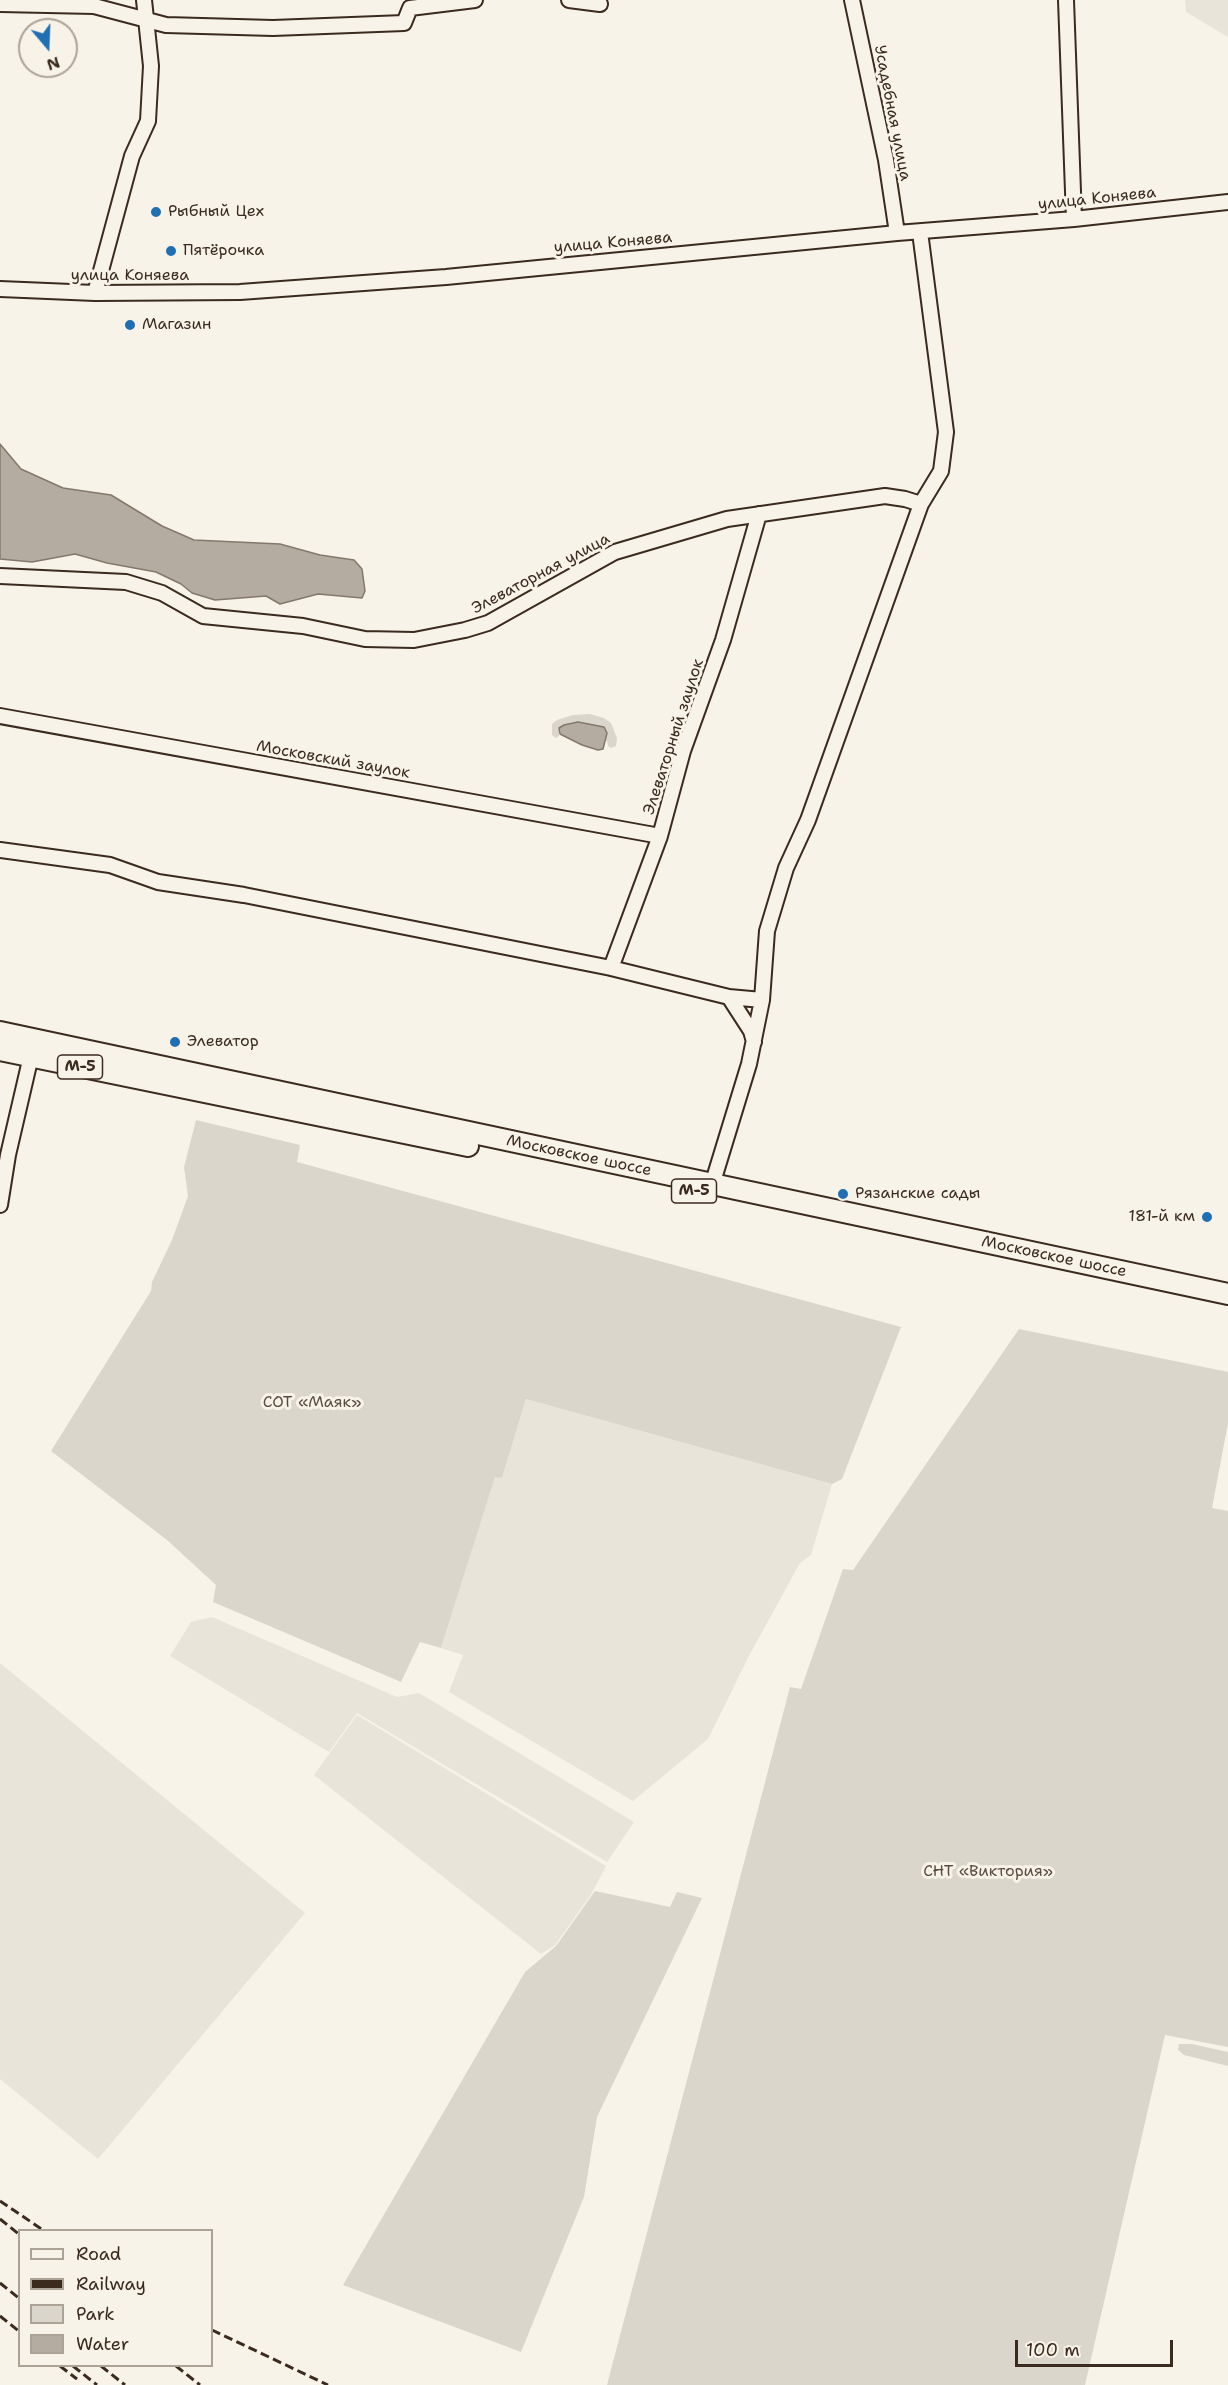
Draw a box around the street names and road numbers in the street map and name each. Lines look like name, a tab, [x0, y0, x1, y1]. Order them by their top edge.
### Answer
street label: Усадебная улица	[869, 44, 915, 182]
street label: улица Коняева	[1037, 183, 1157, 215]
street label: улица Коняева	[553, 228, 673, 258]
street label: улица Коняева	[71, 266, 189, 286]
street label: Элеваторная улица	[469, 529, 613, 619]
street label: Элеваторный заулок	[640, 657, 708, 817]
street label: Московский заулок	[255, 737, 411, 783]
road number: М-5	[58, 1055, 103, 1079]
street label: Московское шоссе	[505, 1131, 653, 1181]
road number: М-5	[672, 1179, 716, 1203]
street label: Московское шоссе	[980, 1232, 1128, 1282]

